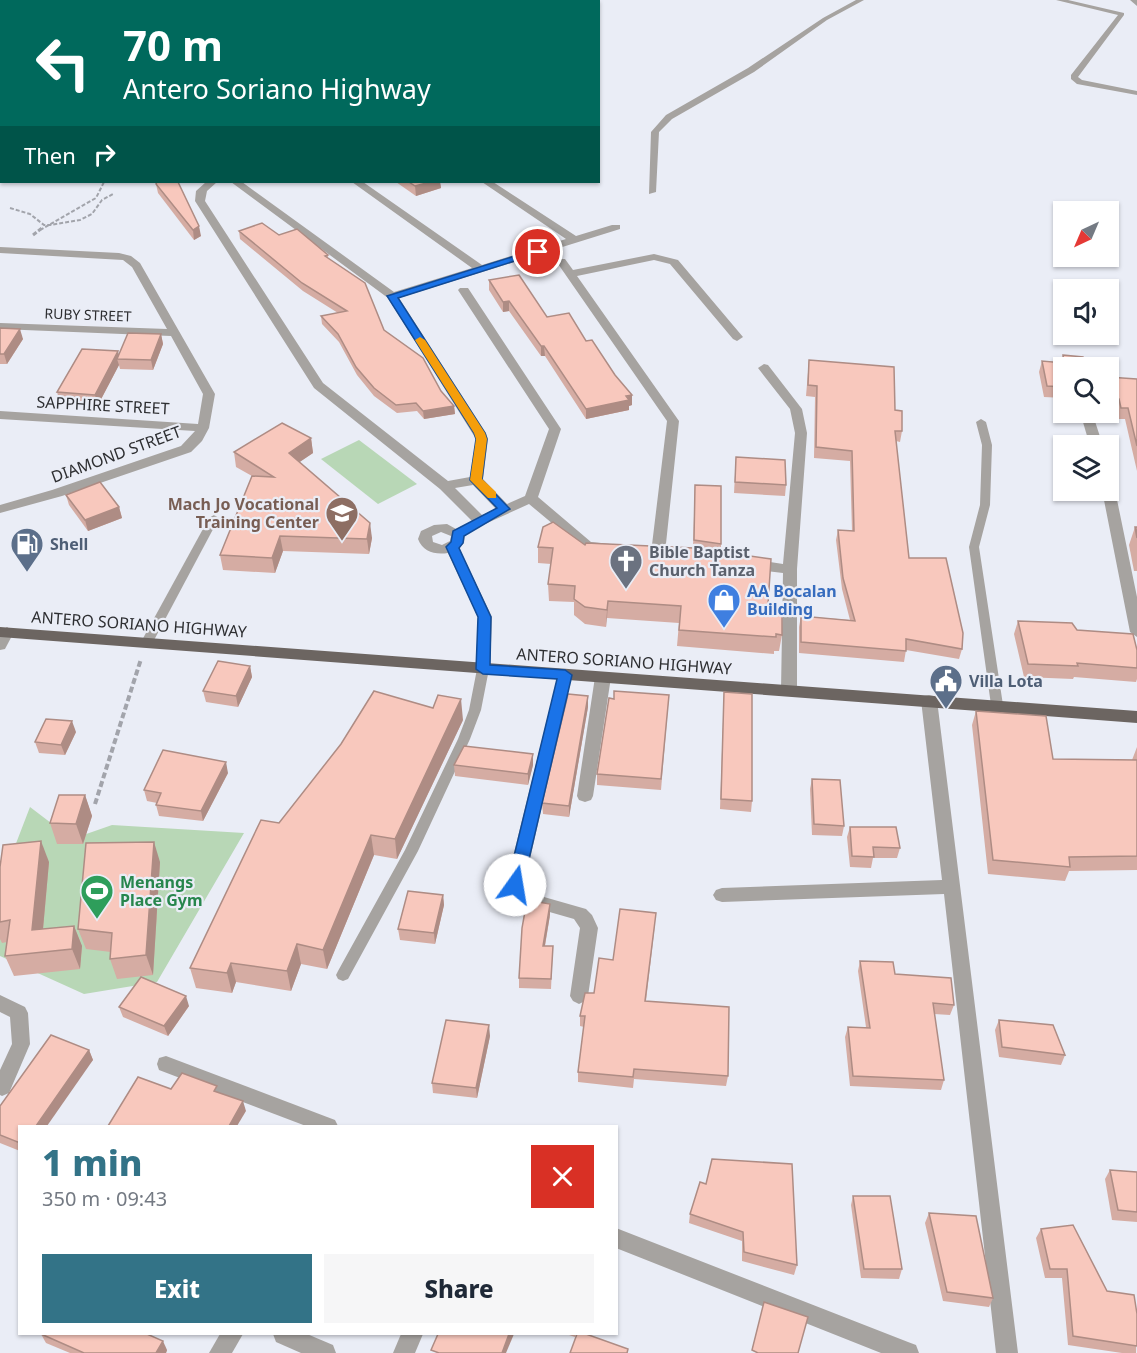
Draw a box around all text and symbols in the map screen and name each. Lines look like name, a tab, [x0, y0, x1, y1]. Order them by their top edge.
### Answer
text: 70 m	[123, 16, 223, 73]
icon: left	[24, 24, 102, 102]
text: Antero Soriano Highway	[123, 70, 431, 107]
icon: right	[88, 138, 121, 171]
text: Then	[24, 140, 76, 170]
north arrow	[1053, 201, 1119, 267]
map controls	[1053, 201, 1119, 501]
pin	[512, 226, 563, 277]
icon: arrive	[521, 235, 554, 268]
button: sound	[1053, 279, 1119, 345]
street label: RUBY STREET	[44, 303, 132, 326]
button: search	[1053, 357, 1119, 423]
street label: SAPPHIRE STREET	[36, 391, 170, 419]
street label: DIAMOND STREET	[48, 420, 184, 488]
button: layers	[1053, 435, 1119, 501]
place label: Mach Jo Vocational Training Center	[168, 493, 319, 533]
school or university icon: Mach Jo Vocational Training Center	[324, 495, 360, 542]
fuel station icon: Shell	[9, 526, 45, 573]
place label: Shell	[50, 533, 88, 555]
place label: Bible Baptist Church Tanza	[649, 541, 755, 581]
church icon: Bible Baptist Church Tanza	[608, 543, 644, 590]
place label: AA Bocalan Building	[747, 580, 837, 620]
shop icon: AA Bocalan Building	[706, 582, 742, 629]
street label: ANTERO SORIANO HIGHWAY	[31, 605, 248, 643]
street label: ANTERO SORIANO HIGHWAY	[516, 642, 733, 680]
public building icon: Villa Lota	[928, 663, 964, 710]
place label: Villa Lota	[969, 670, 1043, 692]
position arrow	[483, 853, 547, 917]
place label: Menangs Place Gym	[120, 871, 203, 911]
sports icon: Menangs Place Gym	[79, 873, 115, 920]
text: 1 min	[42, 1138, 143, 1187]
button: close	[531, 1145, 594, 1208]
text: 350 m · 09:43	[42, 1185, 167, 1212]
button: Exit	[42, 1254, 312, 1323]
button: Share	[324, 1254, 594, 1323]

